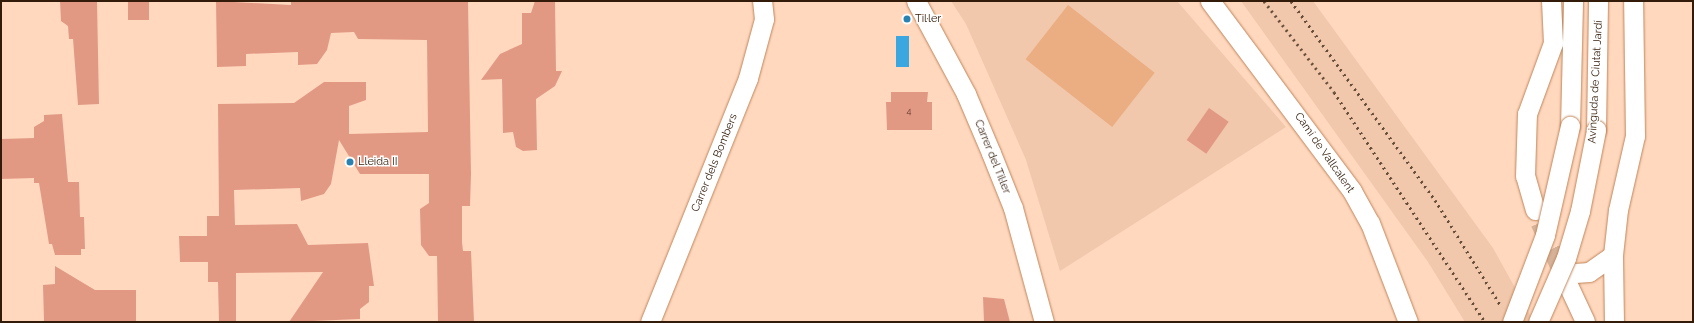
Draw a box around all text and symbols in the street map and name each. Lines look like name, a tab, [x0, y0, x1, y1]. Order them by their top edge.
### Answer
place label: Til·ler	[915, 12, 941, 26]
marker: Til·ler	[902, 14, 912, 24]
street label: Avinguda de Ciutat Jardí	[1586, 20, 1606, 144]
house number: 4	[907, 106, 911, 116]
street label: Camí de Vallcalent	[1291, 110, 1357, 196]
street label: Carrer dels Bombers	[689, 112, 741, 214]
street label: Carrer del Til·ler	[971, 118, 1013, 196]
place label: Lleida II	[358, 155, 397, 169]
marker: Lleida II	[345, 157, 355, 167]

